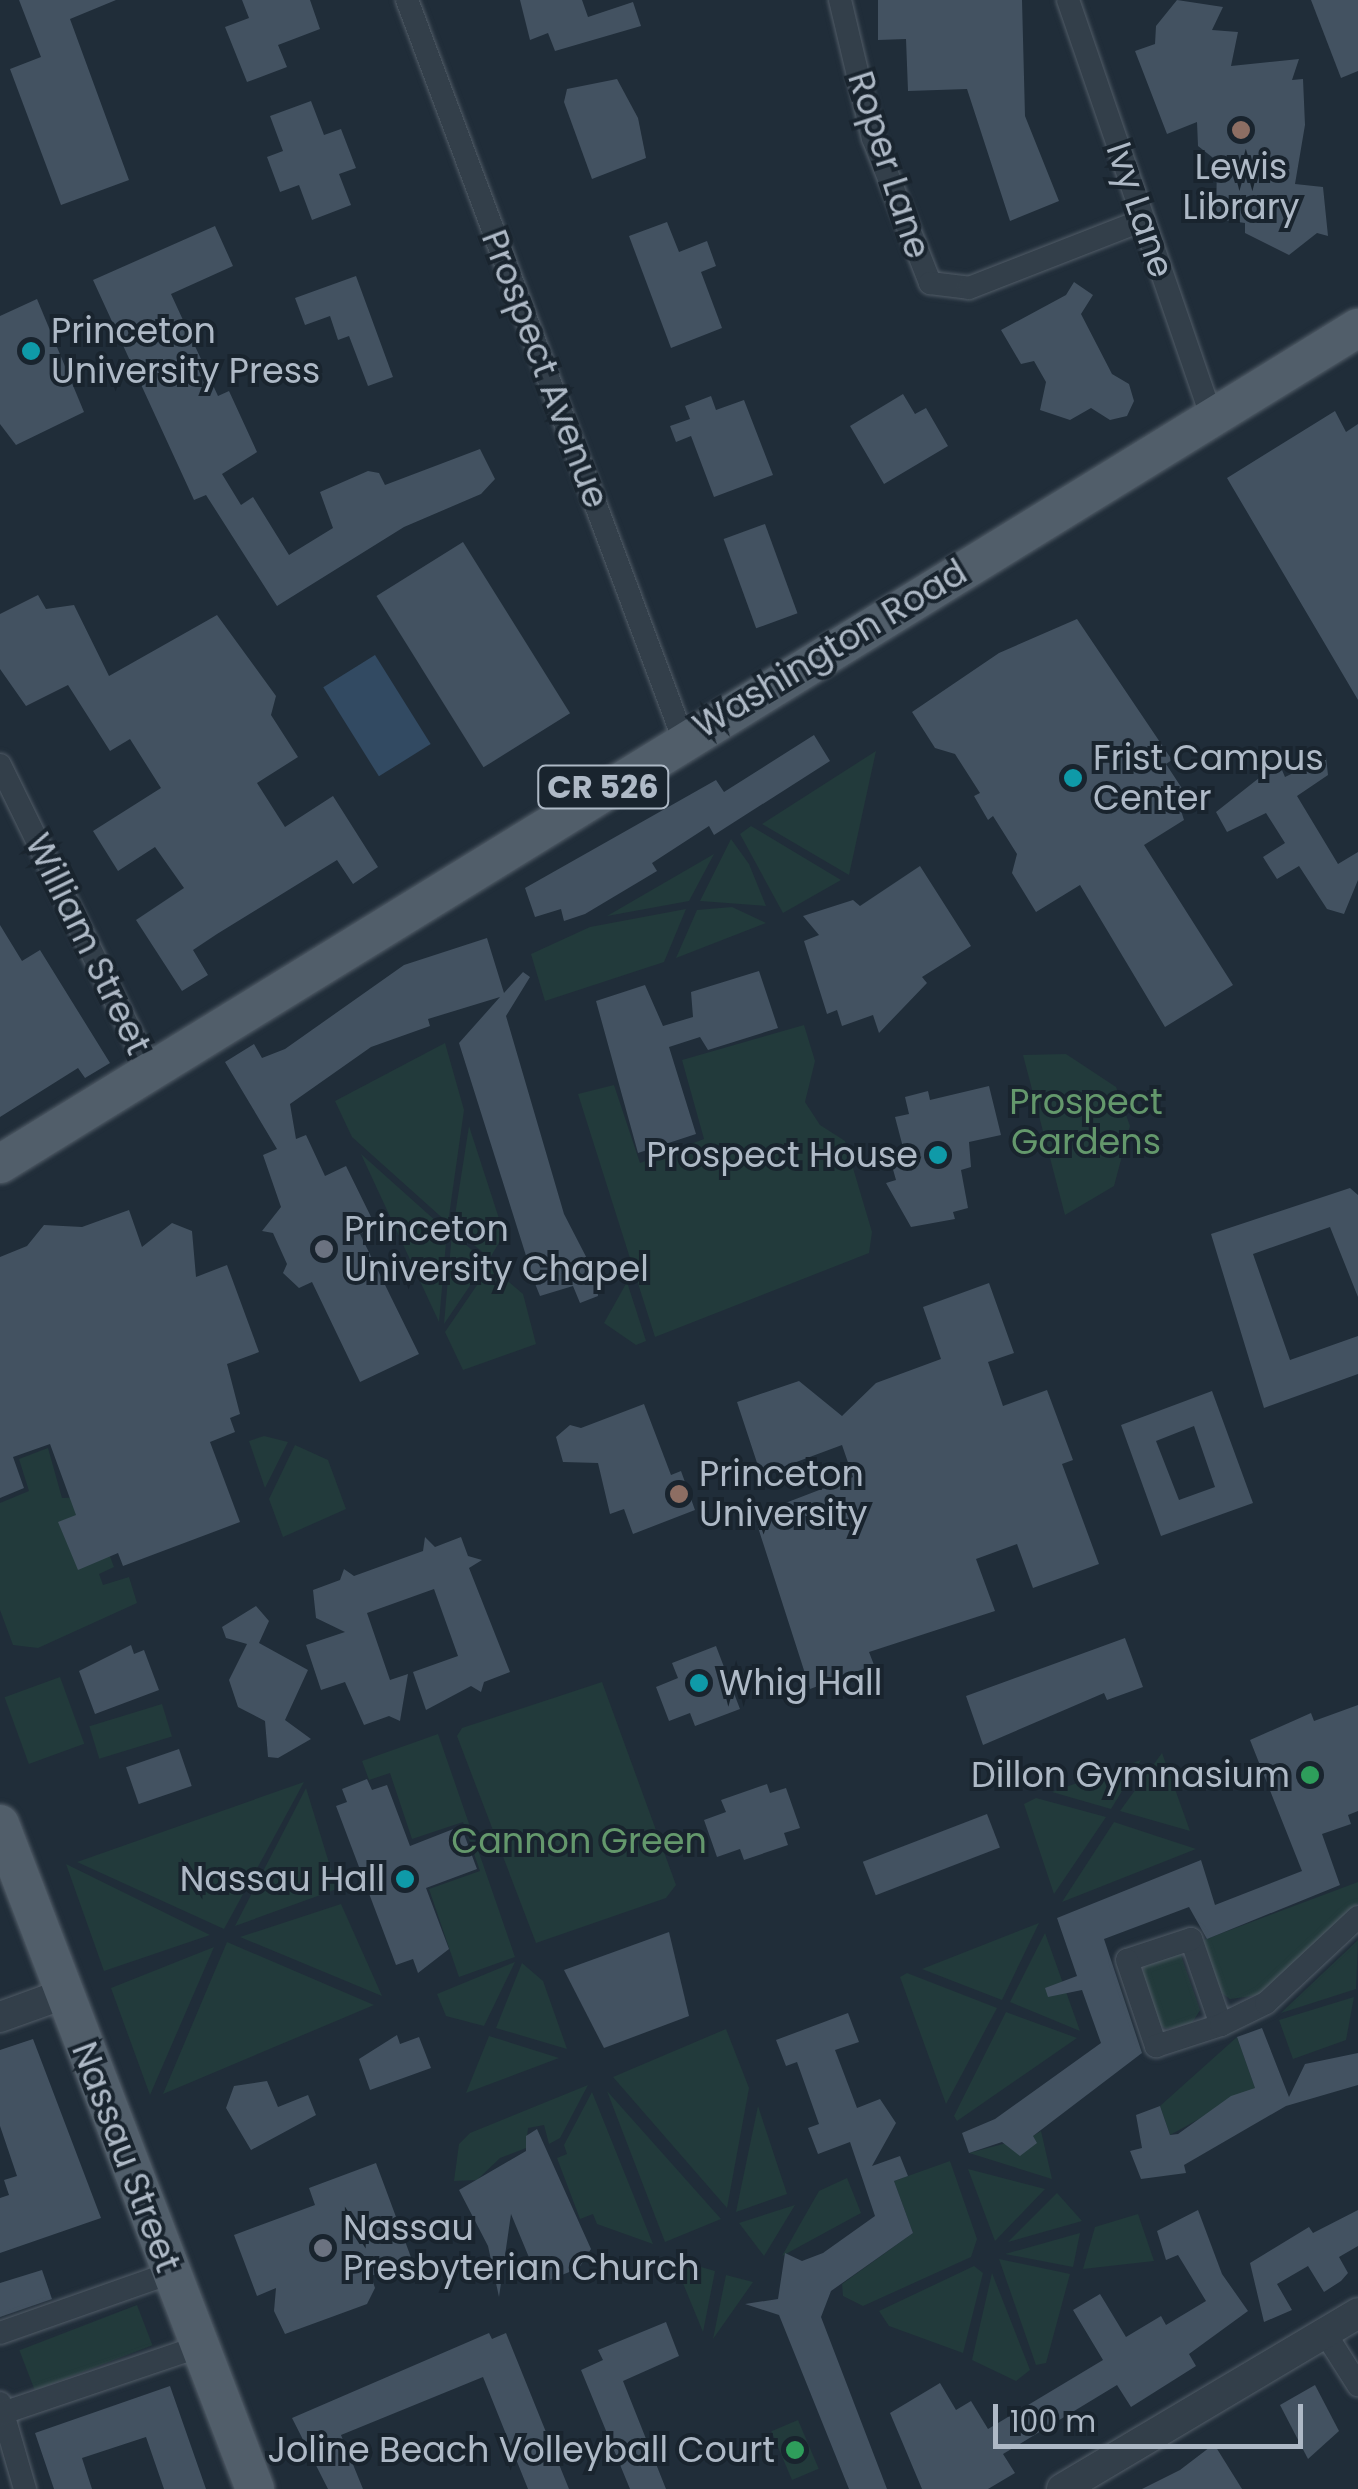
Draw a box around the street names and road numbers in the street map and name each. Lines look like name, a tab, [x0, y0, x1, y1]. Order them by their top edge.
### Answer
street label: Roper Lane	[839, 66, 939, 264]
street label: Ivy Lane	[1097, 137, 1183, 283]
street label: Prospect Avenue	[473, 224, 617, 514]
street label: Washington Road	[686, 551, 974, 747]
road number: CR 526	[536, 760, 670, 814]
street label: William Street	[16, 827, 160, 1061]
street label: Nassau Street	[63, 2036, 189, 2278]

